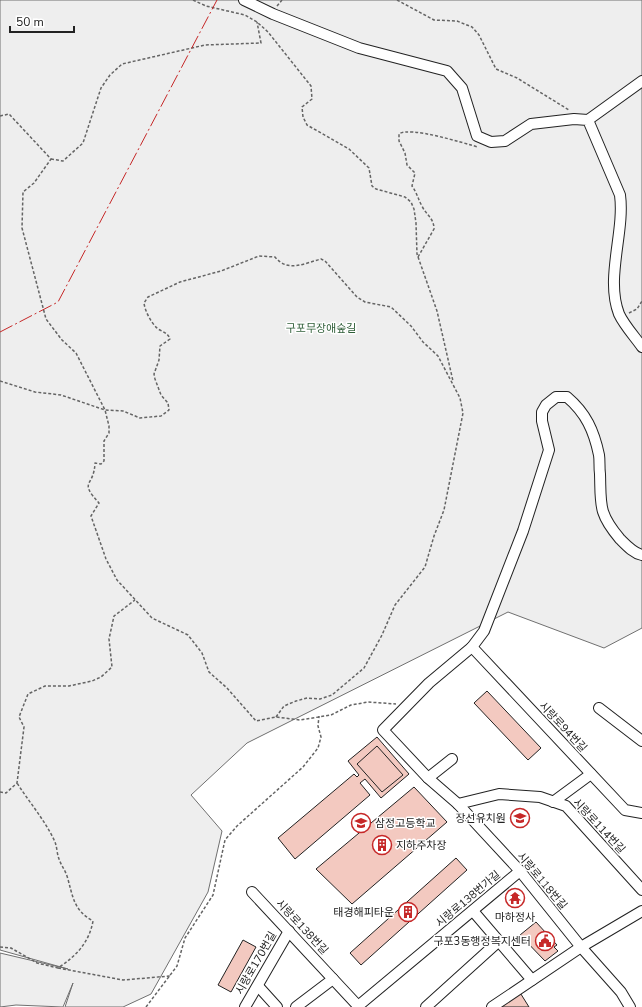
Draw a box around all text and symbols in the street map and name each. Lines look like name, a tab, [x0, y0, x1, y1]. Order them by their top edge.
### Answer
scale bar	[10, 8, 74, 34]
text: 50 m	[16, 14, 44, 30]
park label: 구포무장애숲길	[286, 321, 356, 336]
street label: 시랑로94번길	[536, 699, 590, 755]
street label: 시랑로114번길	[570, 795, 628, 857]
school or university icon: 장선유치원	[509, 807, 531, 829]
place label: 장선유치원	[455, 811, 506, 826]
school or university icon: 삼정고등학교	[350, 812, 372, 834]
place label: 삼정고등학교	[375, 816, 436, 831]
building icon: 지하주차장	[371, 834, 393, 856]
place label: 지하주차장	[396, 838, 447, 853]
street label: 시랑로118번길	[514, 849, 570, 913]
street label: 시랑로138번가길	[432, 867, 504, 931]
temple icon: 마하정사	[504, 887, 526, 909]
street label: 시랑로138번길	[273, 896, 331, 958]
building icon: 태경해피타운	[397, 901, 419, 923]
place label: 태경해피타운	[333, 905, 394, 920]
place label: 마하정사	[495, 910, 535, 925]
street label: 시랑로170번길	[232, 929, 280, 997]
public building icon: 구포3동행정복지센터	[534, 930, 556, 952]
place label: 구포3동행정복지센터	[433, 934, 531, 949]

